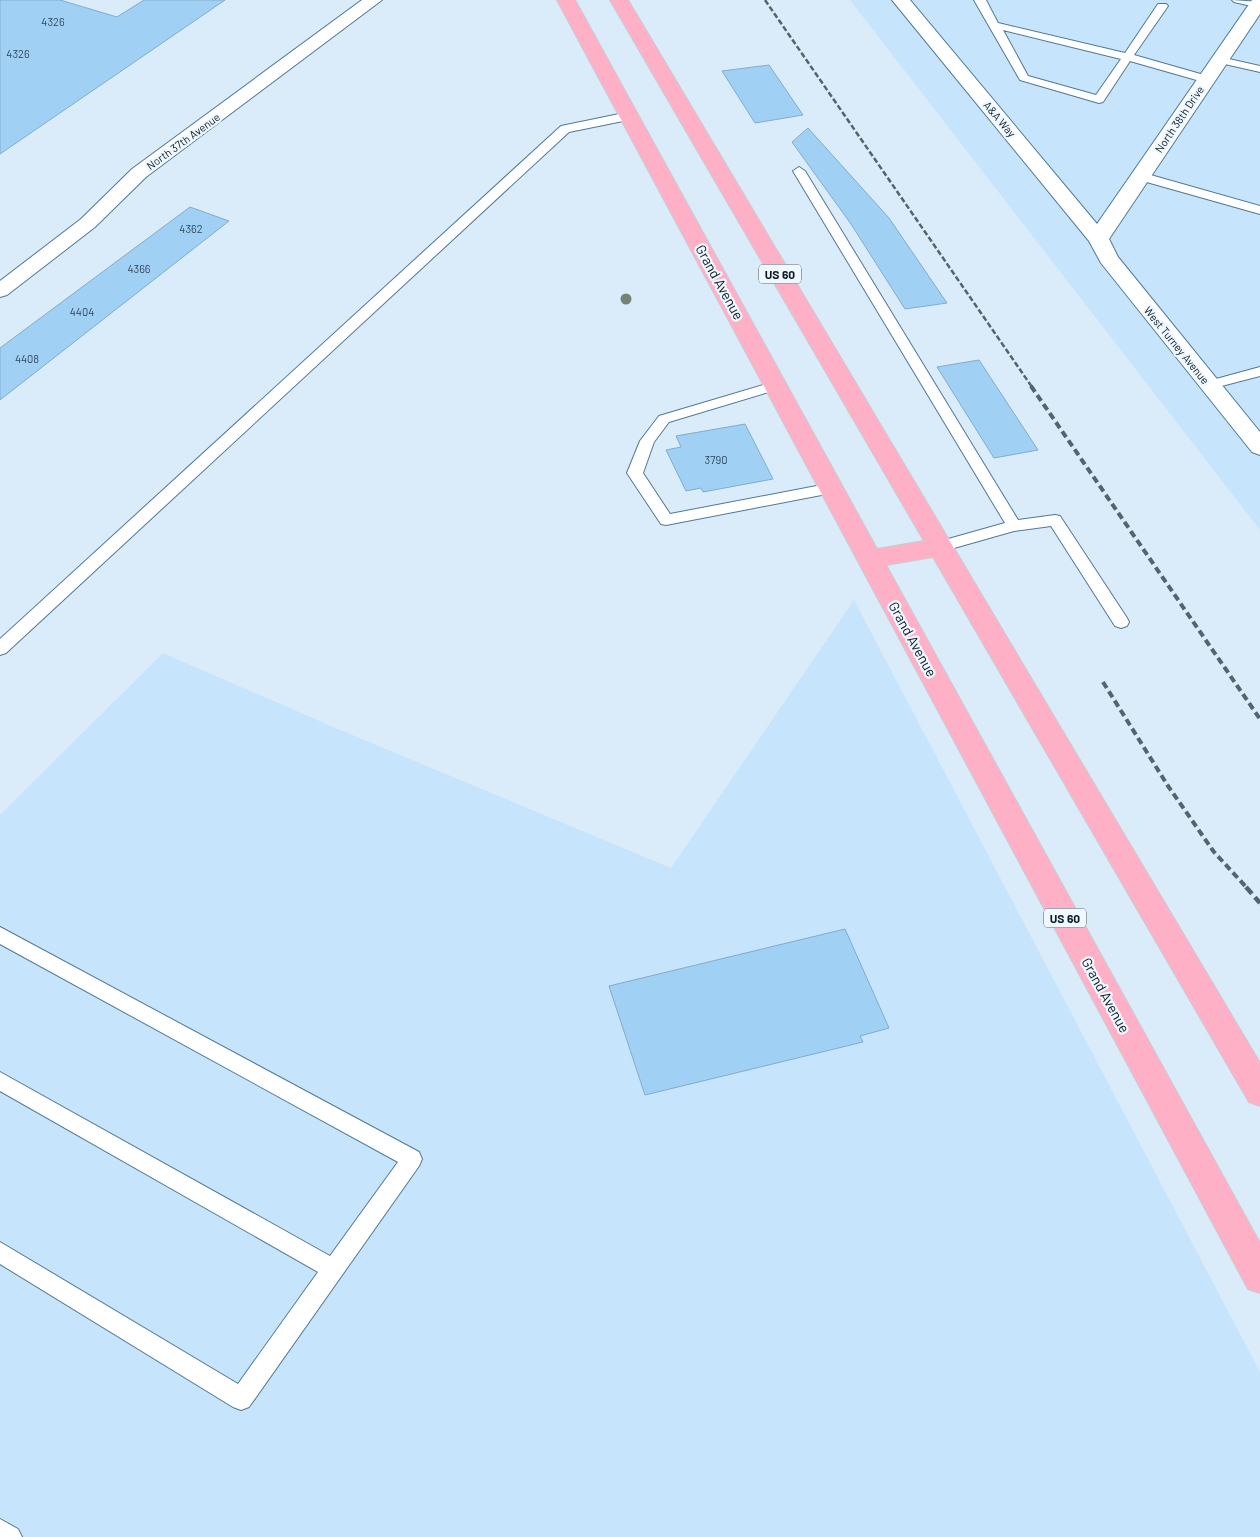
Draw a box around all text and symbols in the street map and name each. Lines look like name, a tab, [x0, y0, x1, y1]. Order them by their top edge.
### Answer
house number: 4326	[41, 15, 65, 28]
house number: 4326	[6, 47, 30, 60]
street label: North 38th Drive	[1152, 83, 1206, 155]
street label: A&A Way	[981, 99, 1019, 139]
street label: North 37th Avenue	[144, 110, 222, 172]
house number: 4362	[179, 222, 203, 235]
street label: Grand Avenue	[692, 241, 748, 323]
house number: 4366	[127, 262, 151, 275]
road number: US 60	[759, 264, 801, 284]
street label: West Turney Avenue	[1142, 304, 1212, 386]
house number: 4404	[70, 305, 94, 318]
house number: 4408	[15, 352, 39, 365]
house number: 3790	[705, 453, 727, 466]
street label: Grand Avenue	[885, 598, 941, 680]
road number: US 60	[1044, 908, 1086, 928]
street label: Grand Avenue	[1078, 954, 1134, 1036]

